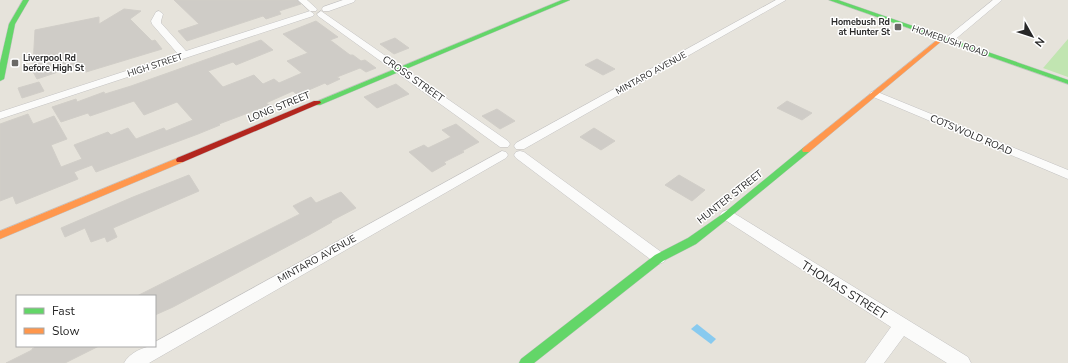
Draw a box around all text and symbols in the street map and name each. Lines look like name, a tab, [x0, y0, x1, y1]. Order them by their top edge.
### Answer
place label: Homebush Rd at Hunter St	[831, 16, 891, 38]
north arrow	[1012, 16, 1052, 56]
marker: Homebush Rd at Hunter St	[893, 22, 903, 32]
street label: HOMEBUSH ROAD	[910, 22, 990, 60]
text: N	[1031, 34, 1048, 50]
street label: MINTARO AVENUE	[613, 49, 689, 97]
street label: HIGH STREET	[126, 50, 185, 80]
place label: Liverpool Rd before High St	[23, 52, 84, 74]
street label: CROSS STREET	[379, 53, 447, 105]
marker: Liverpool Rd before High St	[10, 58, 20, 68]
street label: LONG STREET	[246, 88, 312, 126]
street label: COTSWOLD ROAD	[928, 111, 1014, 159]
street label: HUNTER STREET	[694, 167, 766, 227]
street label: MINTARO AVENUE	[275, 231, 359, 286]
street label: THOMAS STREET	[798, 257, 891, 323]
legend	[16, 295, 156, 347]
text: Fast	[52, 303, 75, 319]
text: Slow	[52, 323, 80, 339]

